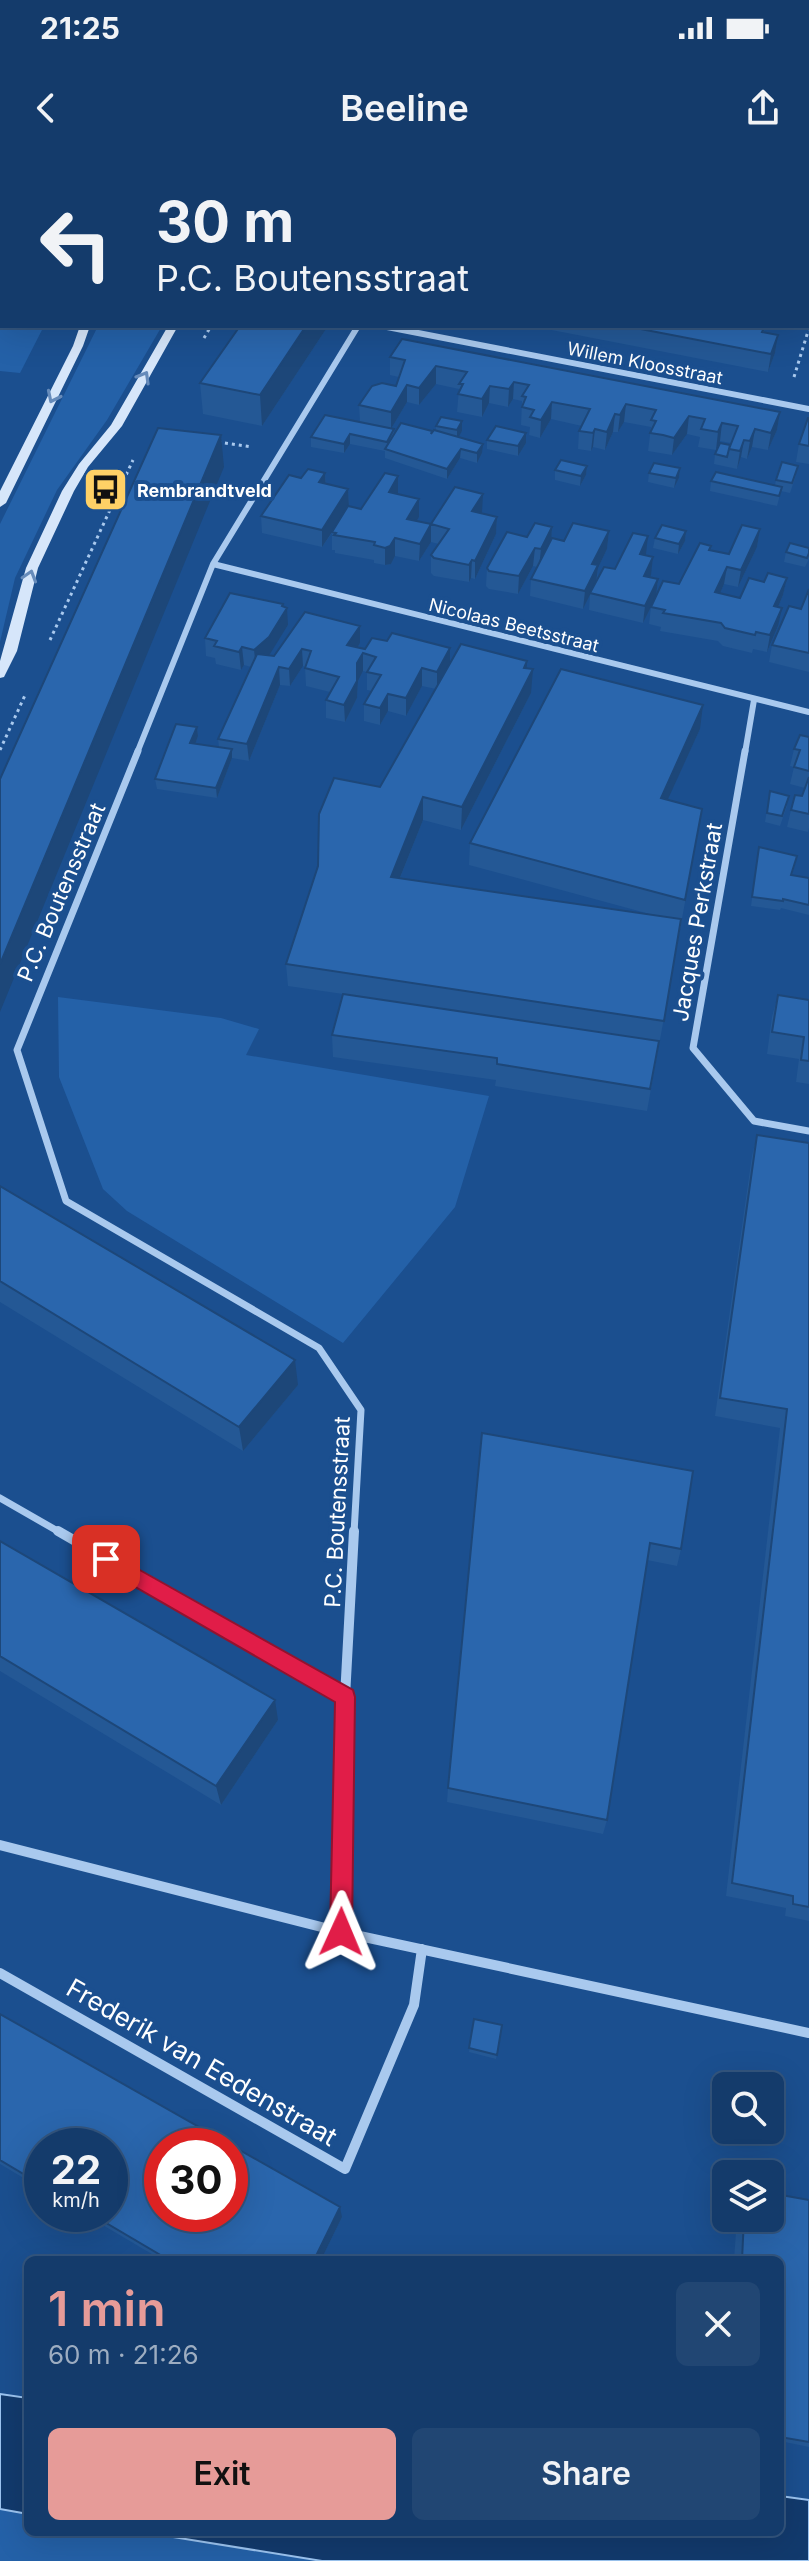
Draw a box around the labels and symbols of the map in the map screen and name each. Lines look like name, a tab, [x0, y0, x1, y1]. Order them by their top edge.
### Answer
street label: Willem Kloosstraat	[565, 338, 725, 388]
one-way arrow	[134, 371, 150, 385]
one-way arrow	[47, 389, 63, 404]
bus stop icon: Rembrandtveld	[82, 466, 130, 514]
place label: Rembrandtveld	[137, 480, 272, 501]
one-way arrow	[21, 569, 37, 583]
street label: Nicolaas Beetsstraat	[427, 594, 601, 656]
street label: P.C. Boutensstraat	[12, 799, 110, 985]
street label: Jacques Perkstraat	[667, 821, 727, 1023]
street label: P.C. Boutensstraat	[319, 1416, 355, 1608]
pin	[72, 1525, 140, 1593]
position arrow	[299, 1890, 383, 1974]
street label: Frederik van Eedenstraat	[61, 1972, 343, 2152]
speed limit sign: 30	[144, 2128, 248, 2232]

